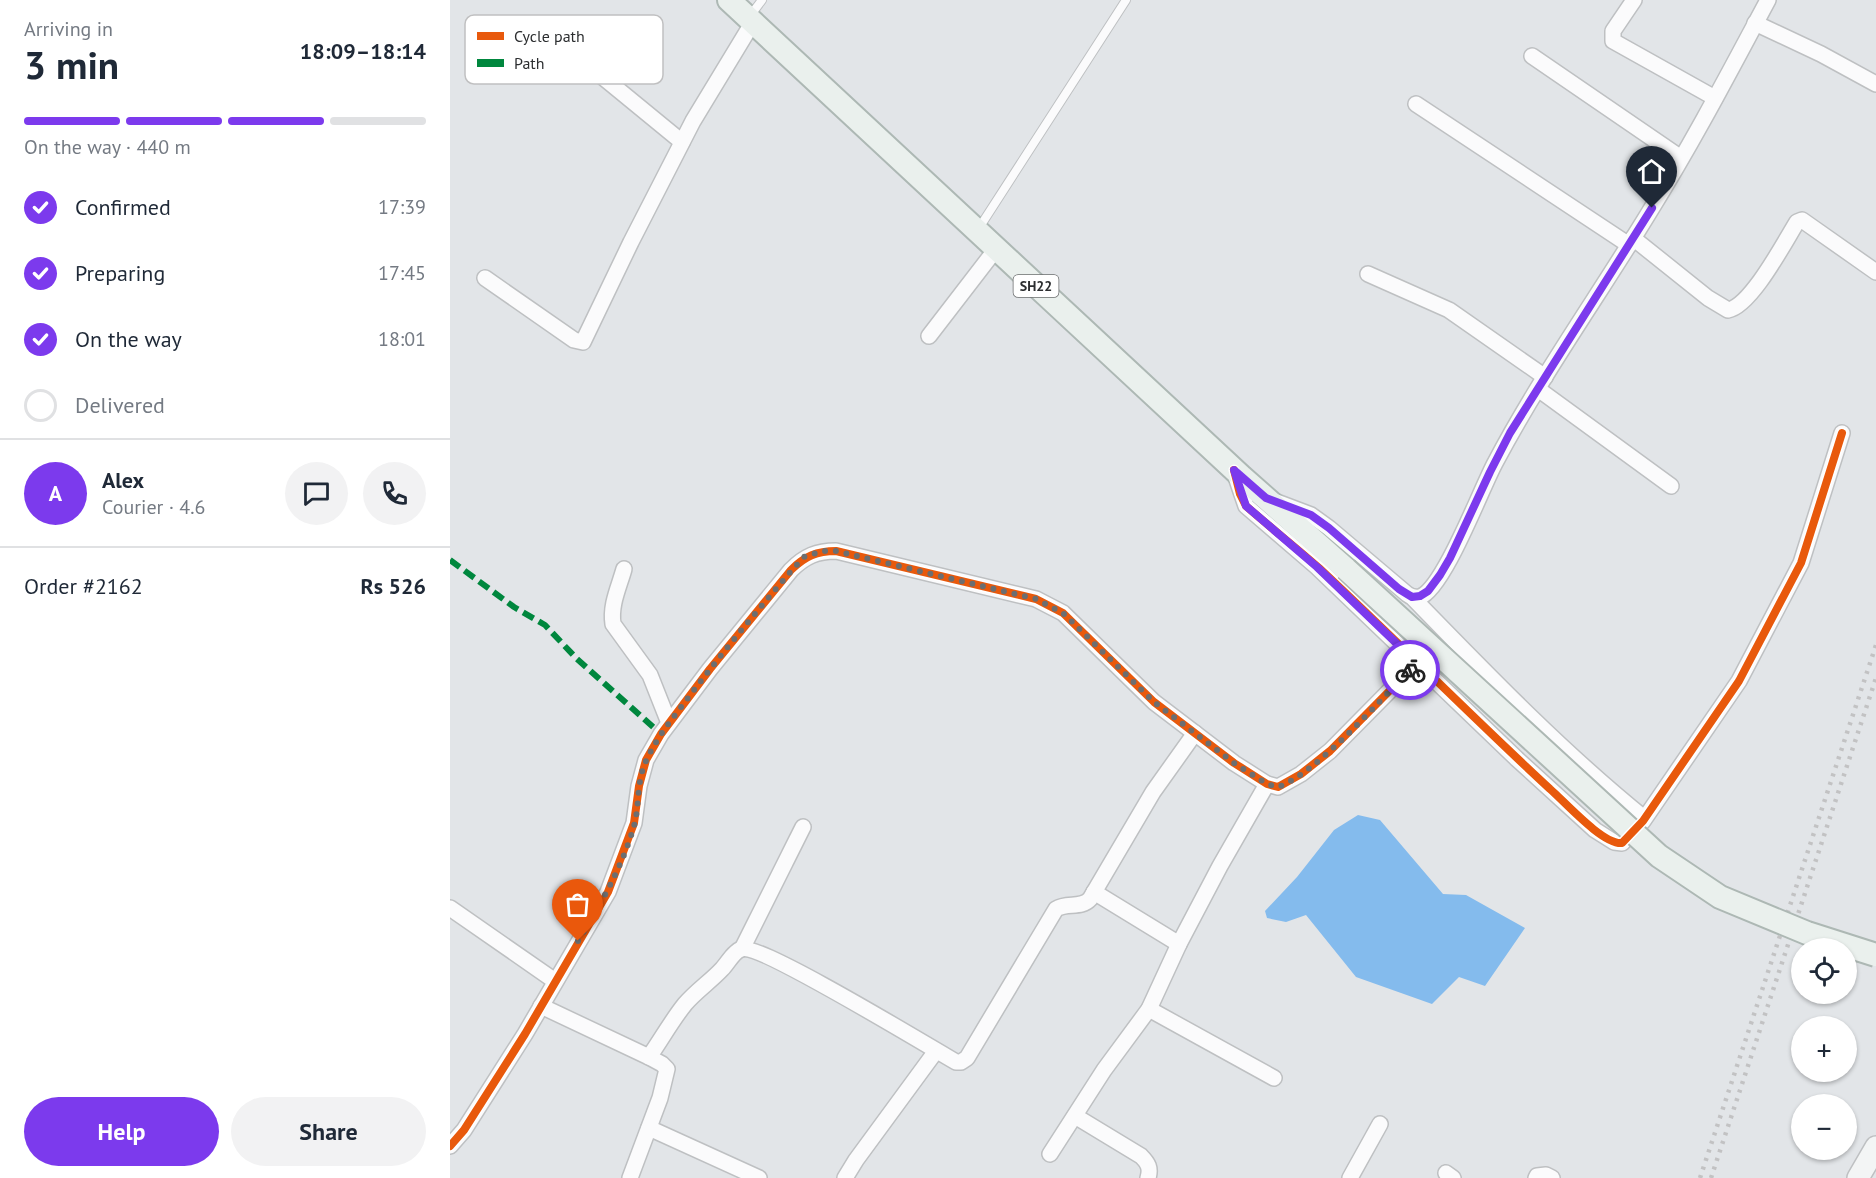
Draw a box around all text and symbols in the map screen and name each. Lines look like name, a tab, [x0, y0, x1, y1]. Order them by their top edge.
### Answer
legend	[465, 15, 663, 84]
text: Arriving in	[24, 16, 113, 42]
text: Cycle path	[514, 26, 585, 46]
text: 18:09–18:14	[300, 37, 426, 65]
text: 3 min	[24, 39, 119, 90]
text: Path	[514, 53, 545, 73]
text: On the way · 440 m	[24, 134, 191, 160]
pin	[1626, 146, 1677, 208]
icon: home	[1635, 155, 1668, 188]
icon: check	[24, 191, 57, 224]
text: Confirmed	[75, 193, 171, 221]
text: 17:39	[378, 194, 426, 220]
icon: check	[24, 257, 57, 290]
text: Preparing	[75, 259, 165, 287]
text: 17:45	[378, 260, 426, 286]
road number: SH22	[1014, 275, 1058, 297]
icon: check	[24, 323, 57, 356]
text: On the way	[75, 325, 182, 353]
text: 18:01	[378, 326, 426, 352]
text: Delivered	[75, 391, 165, 419]
button: chat	[285, 462, 348, 525]
button: phone	[363, 462, 426, 525]
text: Alex	[102, 466, 144, 494]
text: A	[49, 479, 62, 507]
text: Courier · 4.6	[102, 494, 205, 520]
text: Order #2162	[24, 572, 143, 600]
text: Rs 526	[360, 572, 426, 600]
courier	[1380, 640, 1440, 700]
icon: bike	[1394, 654, 1427, 687]
pin	[552, 879, 603, 941]
icon: bag	[561, 888, 594, 921]
map controls	[1791, 938, 1857, 1160]
button: locate	[1791, 938, 1857, 1004]
button: +	[1791, 1016, 1857, 1082]
button: −	[1791, 1094, 1857, 1160]
button: Help	[24, 1097, 219, 1166]
button: Share	[231, 1097, 426, 1166]

